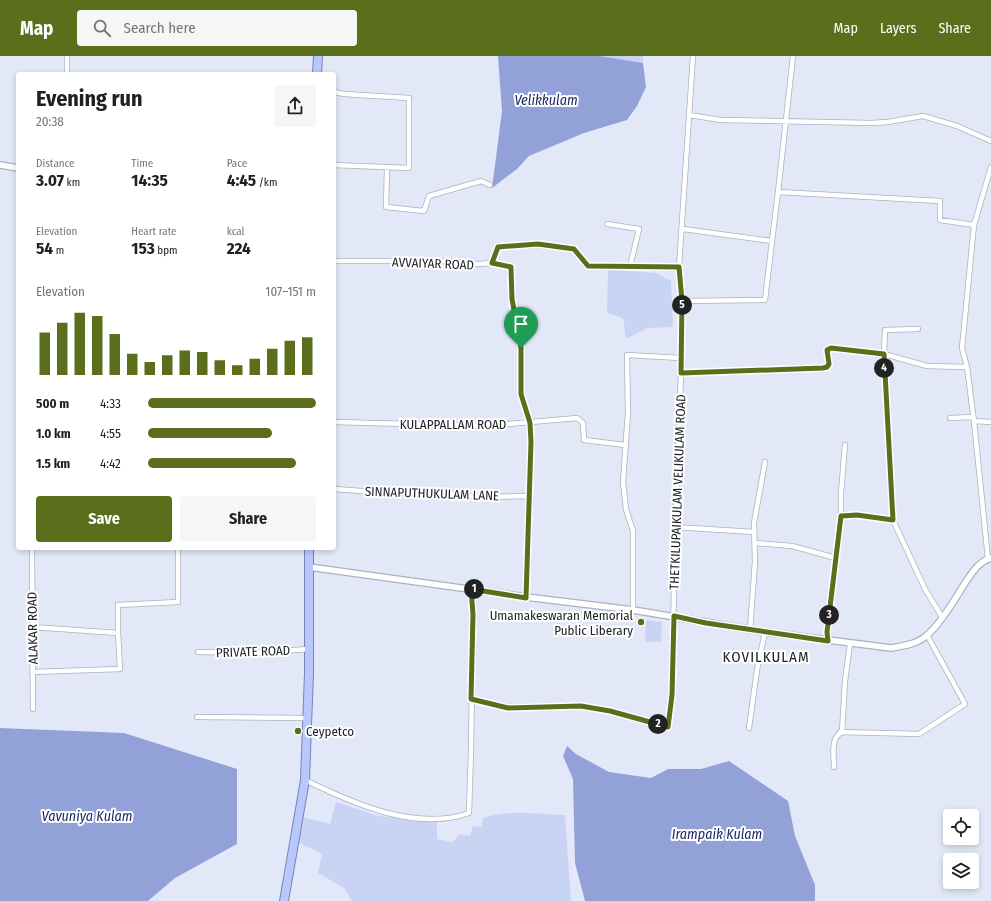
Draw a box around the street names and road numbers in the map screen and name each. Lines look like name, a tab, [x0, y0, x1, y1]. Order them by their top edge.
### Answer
street label: AVVAIYAR ROAD	[392, 255, 474, 272]
street label: THETKILUPAIKULAM VELIKULAM ROAD	[667, 394, 688, 590]
street label: KULAPPALLAM ROAD	[400, 417, 506, 432]
street label: SINNAPUTHUKULAM LANE	[365, 484, 499, 503]
street label: ALAKAR ROAD	[24, 592, 41, 664]
street label: PRIVATE ROAD	[216, 643, 290, 660]

